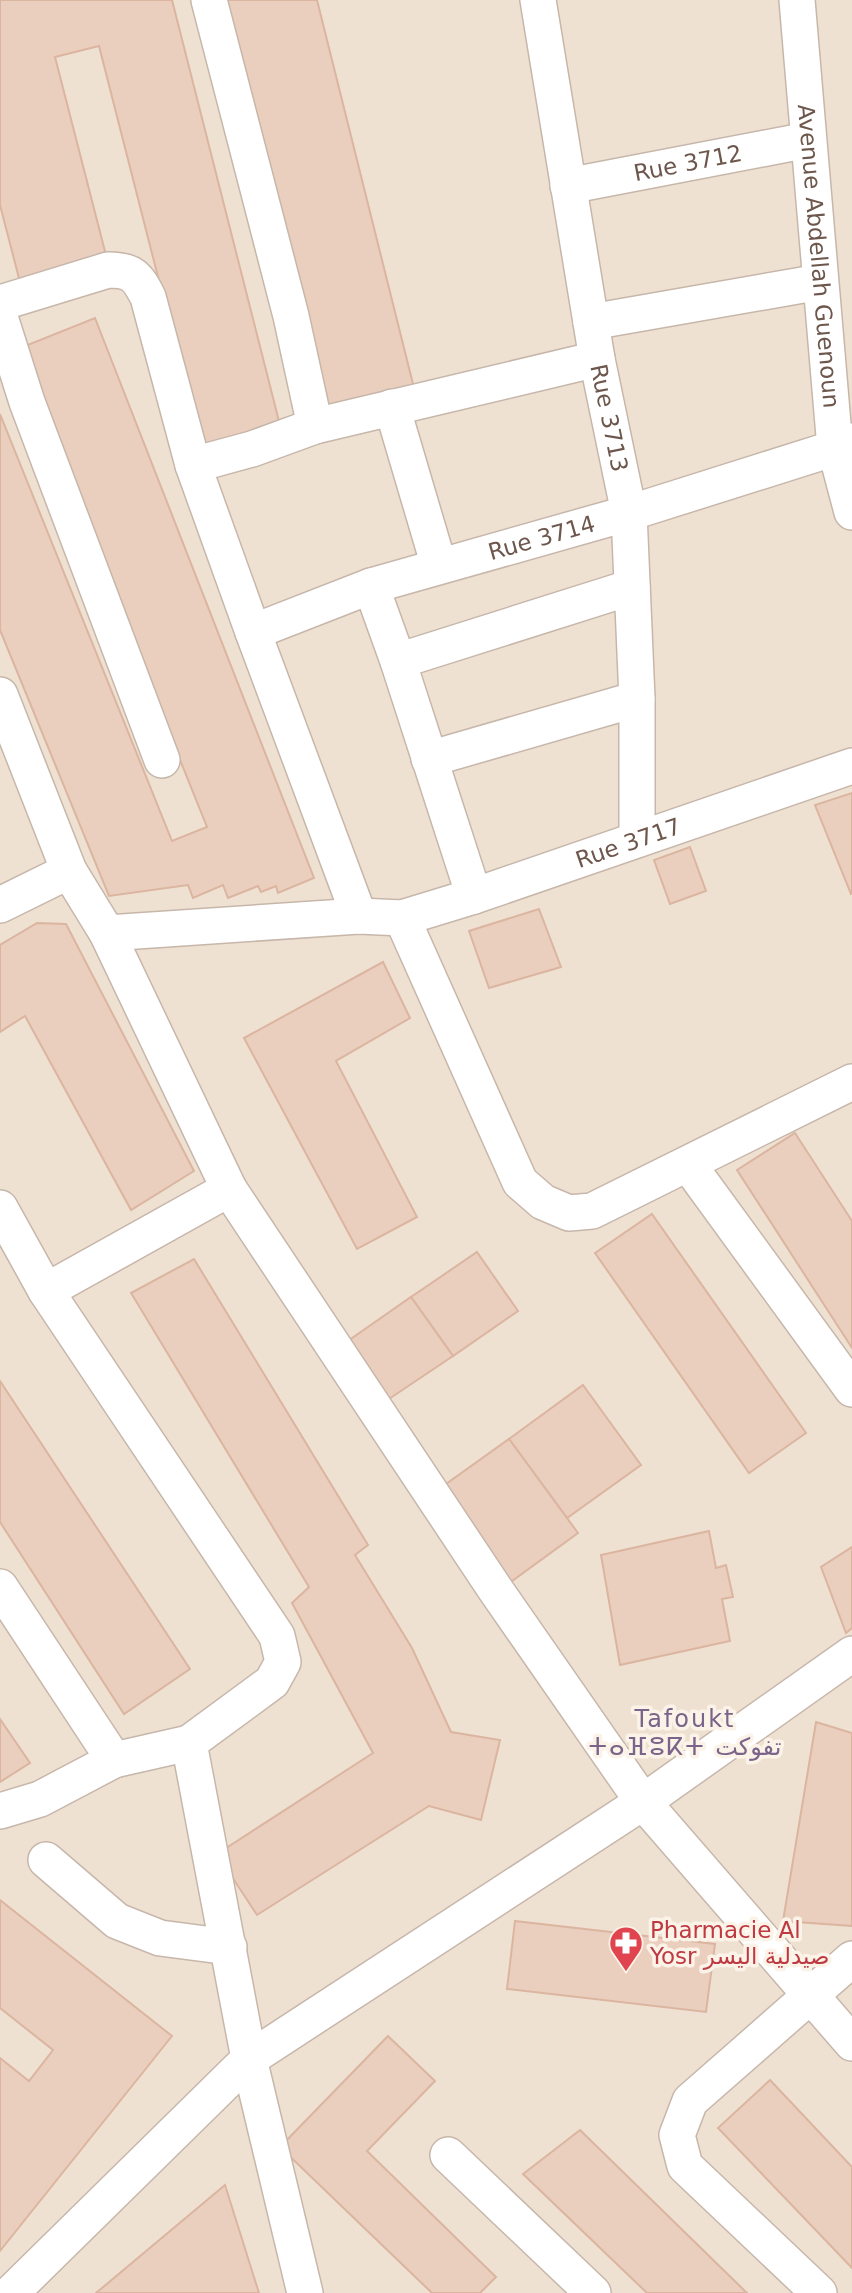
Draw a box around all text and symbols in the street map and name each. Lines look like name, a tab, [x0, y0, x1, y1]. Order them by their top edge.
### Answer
street label: Avenue Abdellah Guenoun	[793, 103, 845, 409]
street label: Rue 3712	[632, 140, 744, 186]
street label: Rue 3713	[585, 362, 633, 474]
street label: Rue 3714	[485, 510, 598, 565]
street label: Rue 3717	[572, 813, 684, 873]
district label: Tafoukt ⵜⴰⴼⵓⴽⵜ تفوكت	[589, 1705, 781, 1761]
place label: Pharmacie Al Yosr صيدلية اليسر	[649, 1917, 830, 1970]
pharmacy icon: Pharmacie Al Yosr صيدلية اليسر	[607, 1924, 645, 1973]

